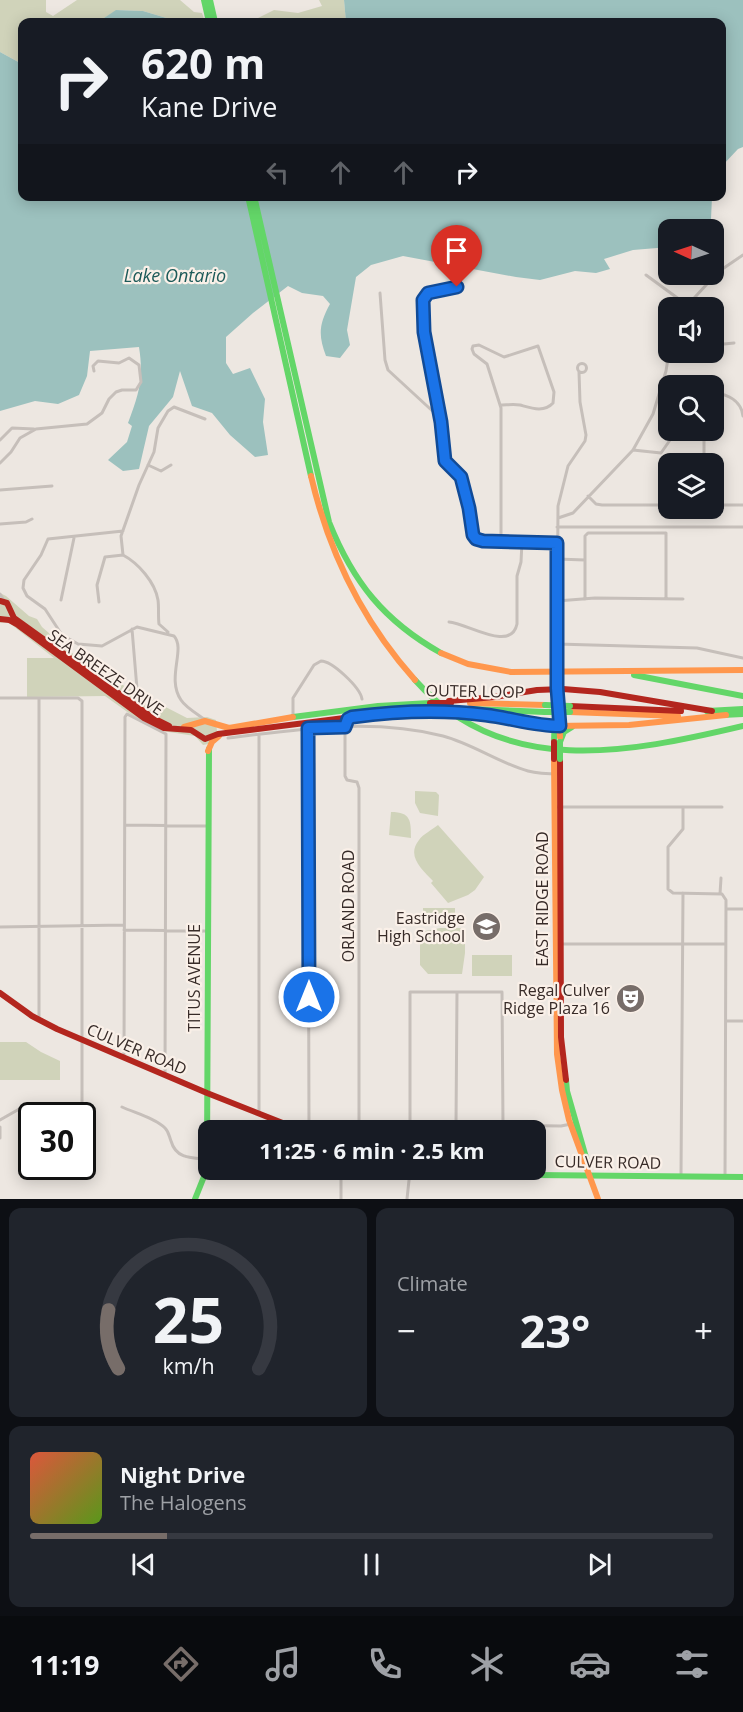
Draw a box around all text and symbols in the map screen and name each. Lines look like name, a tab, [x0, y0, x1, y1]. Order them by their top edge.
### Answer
text: 620 m	[141, 34, 265, 91]
icon: right	[42, 42, 120, 120]
text: Kane Drive	[141, 88, 277, 125]
icon: left	[261, 156, 294, 189]
icon: ahead	[324, 156, 357, 189]
icon: ahead	[387, 156, 420, 189]
icon: right	[450, 156, 483, 189]
north arrow	[658, 219, 724, 285]
map controls	[658, 219, 724, 519]
pin	[431, 225, 482, 287]
icon: arrive	[440, 234, 473, 267]
water label: Lake Ontario	[124, 263, 226, 287]
button: sound	[658, 297, 724, 363]
button: search	[658, 375, 724, 441]
button: layers	[658, 453, 724, 519]
street label: SEA BREEZE DRIVE	[44, 624, 168, 720]
street label: OUTER LOOP	[425, 679, 525, 703]
street label: EAST RIDGE ROAD	[531, 831, 553, 967]
street label: ORLAND ROAD	[337, 850, 359, 962]
place label: Eastridge High School	[377, 907, 465, 947]
school or university icon: Eastridge High School	[470, 911, 502, 943]
street label: TITUS AVENUE	[183, 924, 205, 1032]
position arrow	[277, 965, 341, 1029]
place label: Regal Culver Ridge Plaza 16	[503, 979, 610, 1019]
theatre icon: Regal Culver Ridge Plaza 16	[615, 983, 647, 1015]
street label: CULVER ROAD	[84, 1018, 190, 1080]
speed limit sign: 30	[18, 1102, 96, 1180]
text: 11:25 · 6 min · 2.5 km	[259, 1135, 485, 1165]
street label: CULVER ROAD	[555, 1150, 661, 1174]
text: Climate	[397, 1270, 468, 1297]
text: 25	[152, 1276, 224, 1361]
text: 23°	[520, 1300, 590, 1361]
text: −	[397, 1308, 416, 1353]
text: +	[694, 1308, 713, 1353]
text: km/h	[162, 1352, 214, 1381]
text: Night Drive	[120, 1459, 245, 1489]
text: The Halogens	[120, 1489, 247, 1516]
icon: previous	[127, 1548, 160, 1581]
icon: pause	[355, 1548, 388, 1581]
icon: next	[583, 1548, 616, 1581]
icon: directions	[160, 1643, 202, 1685]
icon: music	[262, 1643, 304, 1685]
icon: phone	[364, 1643, 406, 1685]
icon: climate	[466, 1643, 508, 1685]
icon: car	[569, 1643, 611, 1685]
icon: filters	[671, 1643, 713, 1685]
text: 11:19	[30, 1646, 100, 1683]

